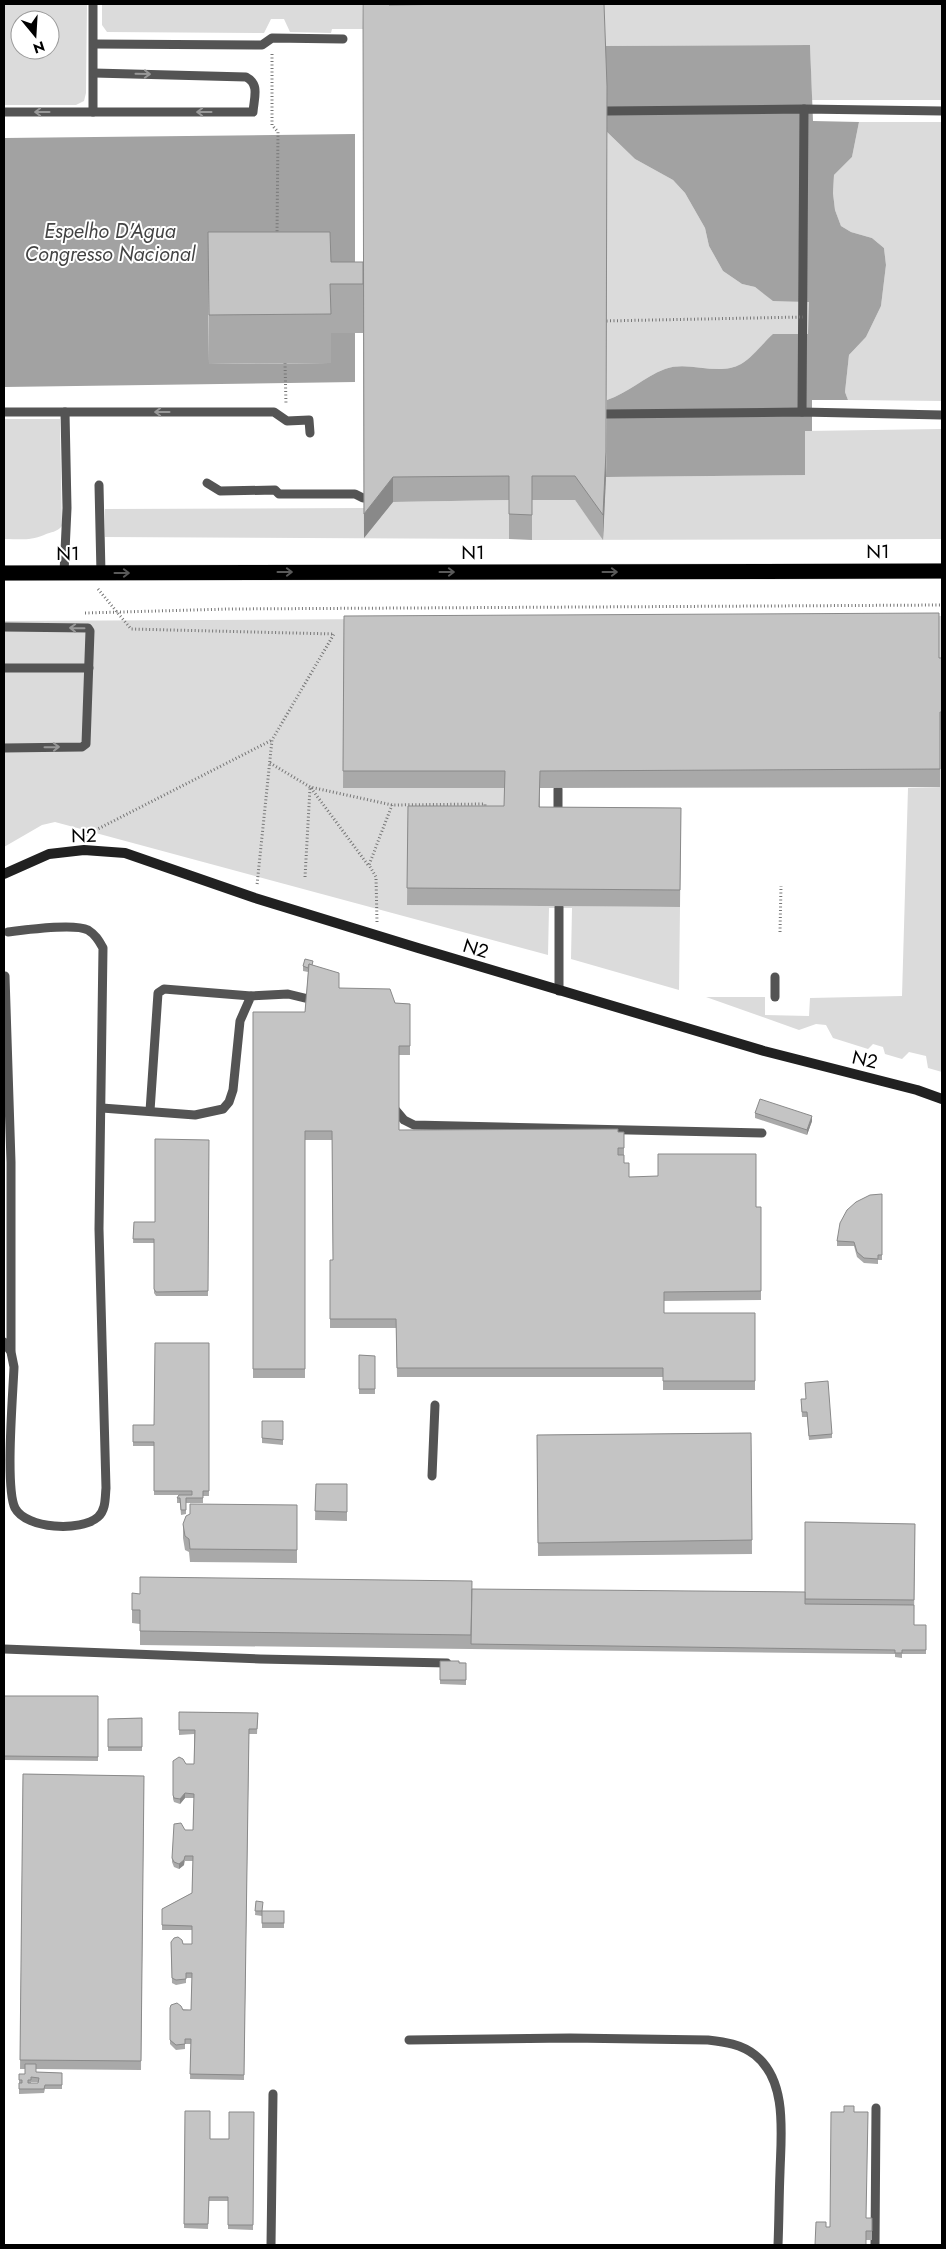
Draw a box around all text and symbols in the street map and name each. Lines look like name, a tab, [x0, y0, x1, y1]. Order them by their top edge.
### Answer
north arrow	[10, 10, 60, 60]
text: N	[31, 36, 47, 59]
one-way arrow	[134, 69, 150, 79]
one-way arrow	[34, 107, 50, 117]
one-way arrow	[197, 107, 213, 117]
water label: Espelho D'Agua Congresso Nacional	[25, 217, 197, 269]
one-way arrow	[154, 407, 170, 417]
street label: N1	[866, 538, 890, 565]
street label: N1	[461, 539, 485, 566]
street label: N1	[56, 540, 80, 567]
one-way arrow	[276, 567, 293, 577]
one-way arrow	[439, 567, 455, 577]
one-way arrow	[602, 567, 618, 577]
one-way arrow	[114, 568, 130, 578]
one-way arrow	[69, 623, 85, 633]
one-way arrow	[44, 742, 60, 752]
street label: N2	[71, 822, 97, 849]
street label: N2	[460, 932, 492, 965]
street label: N2	[849, 1043, 880, 1076]

